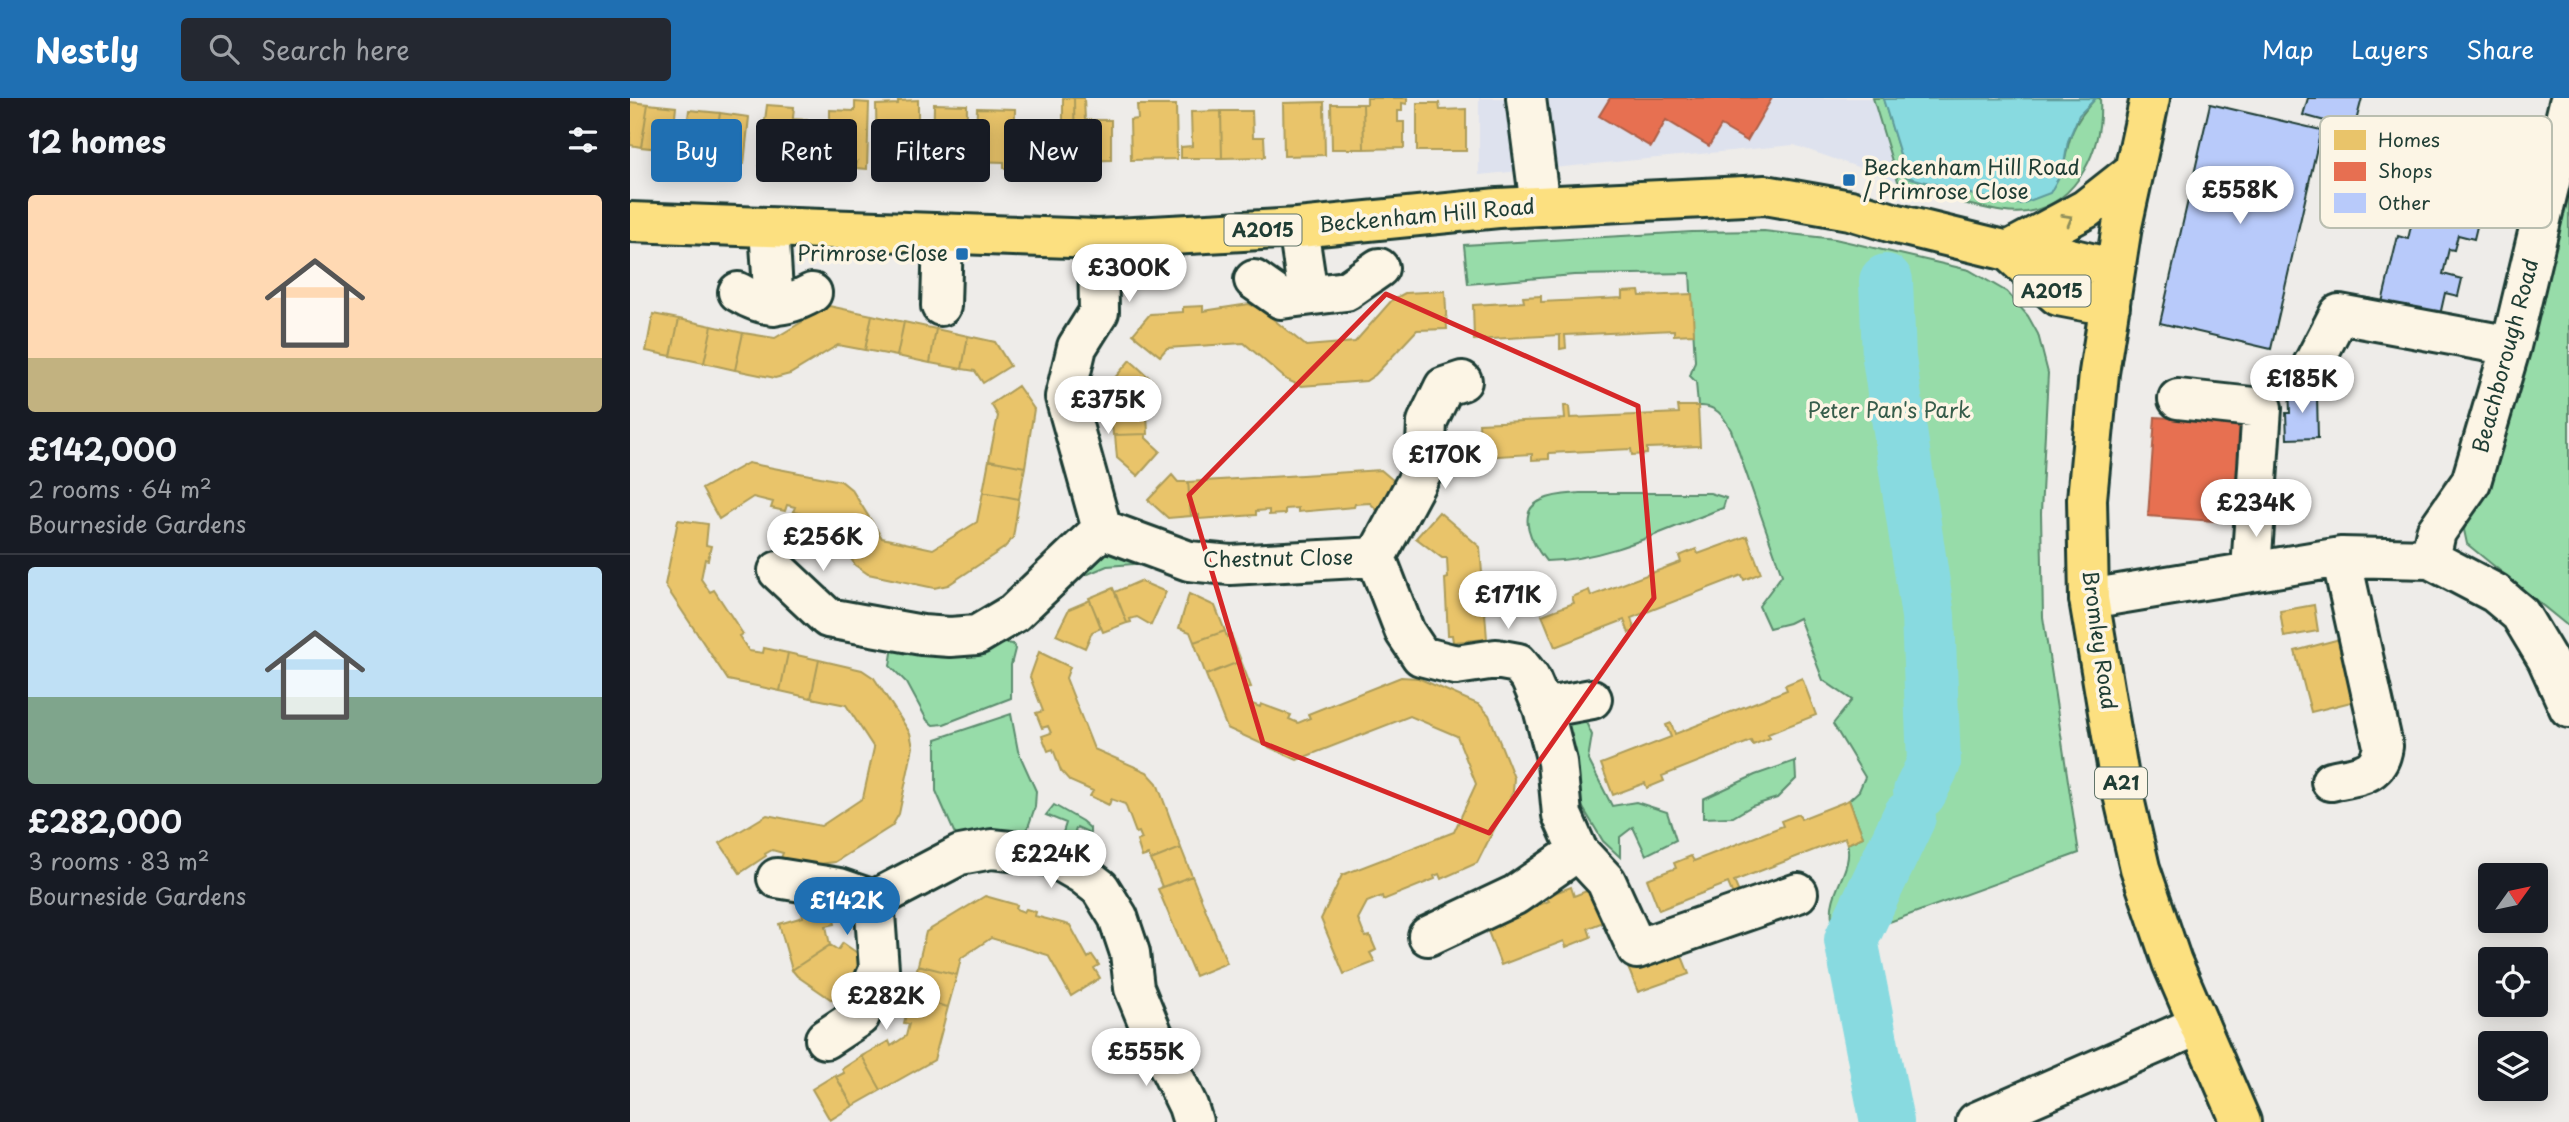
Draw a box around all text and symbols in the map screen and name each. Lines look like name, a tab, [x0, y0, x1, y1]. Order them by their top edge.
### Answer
search box	[181, 18, 671, 81]
text: Nestly	[35, 24, 139, 74]
icon: search	[205, 30, 243, 68]
text: Search here	[261, 30, 410, 69]
text: Map	[2262, 31, 2313, 67]
text: Layers	[2351, 31, 2428, 67]
text: Share	[2466, 31, 2534, 67]
legend	[2320, 116, 2552, 228]
text: 12 homes	[28, 118, 166, 163]
chip: Buy	[651, 119, 742, 182]
chip: Rent	[756, 119, 857, 182]
chip: Filters	[871, 119, 990, 182]
chip: New	[1004, 119, 1102, 182]
icon: filters	[564, 121, 602, 159]
text: Homes	[2378, 125, 2440, 153]
place label: Beckenham Hill Road / Primrose Close	[1863, 150, 2080, 206]
text: Shops	[2378, 156, 2432, 184]
pin: £558K	[2191, 166, 2289, 226]
text: £558K	[2202, 171, 2278, 206]
marker: Beckenham Hill Road / Primrose Close	[1841, 172, 1857, 188]
text: Other	[2378, 188, 2430, 216]
street label: Beckenham Hill Road	[1317, 189, 1536, 239]
road number: A2015	[1224, 214, 1302, 246]
one-way arrow	[2061, 214, 2074, 227]
place label: Primrose Close	[797, 236, 948, 268]
icon: home	[252, 240, 378, 366]
pin: £300K	[1080, 244, 1178, 304]
marker: Primrose Close	[954, 246, 970, 262]
text: £300K	[1088, 249, 1170, 284]
street label: Beachborough Road	[2463, 255, 2545, 456]
road number: A2015	[2014, 276, 2090, 307]
pin: £185K	[2253, 356, 2351, 415]
text: £185K	[2266, 360, 2338, 395]
pin: £375K	[1059, 376, 1157, 436]
text: £375K	[1071, 381, 1145, 416]
park label: Peter Pan's Park	[1807, 393, 1971, 425]
text: £142,000	[28, 426, 177, 471]
pin: £170K	[1396, 432, 1494, 491]
text: £170K	[1409, 436, 1481, 471]
text: 2 rooms · 64 m²	[28, 471, 212, 506]
pin: £234K	[2207, 480, 2305, 539]
text: £234K	[2217, 484, 2295, 519]
text: Bourneside Gardens	[28, 506, 246, 541]
pin: £256K	[774, 514, 872, 573]
text: £256K	[783, 518, 863, 553]
street label: Chestnut Close	[1203, 540, 1353, 574]
street label: Bromley Road	[2075, 568, 2127, 712]
pin: £171K	[1459, 572, 1557, 631]
text: £171K	[1475, 576, 1541, 611]
icon: home	[252, 612, 378, 738]
road number: A21	[2095, 768, 2147, 798]
text: £282,000	[28, 798, 182, 843]
pin: £224K	[1002, 830, 1100, 890]
text: £224K	[1011, 835, 1091, 870]
text: 3 rooms · 83 m²	[28, 843, 210, 878]
north arrow	[2478, 863, 2548, 933]
map controls	[2478, 863, 2548, 1101]
text: Bourneside Gardens	[28, 878, 246, 913]
pin: £142K	[798, 878, 896, 937]
text: £142K	[810, 882, 884, 917]
button: locate	[2478, 947, 2548, 1017]
pin: £282K	[837, 972, 935, 1032]
text: £282K	[847, 977, 925, 1012]
pin: £555K	[1097, 1028, 1195, 1088]
button: layers	[2478, 1031, 2548, 1101]
text: £555K	[1108, 1033, 1184, 1068]

